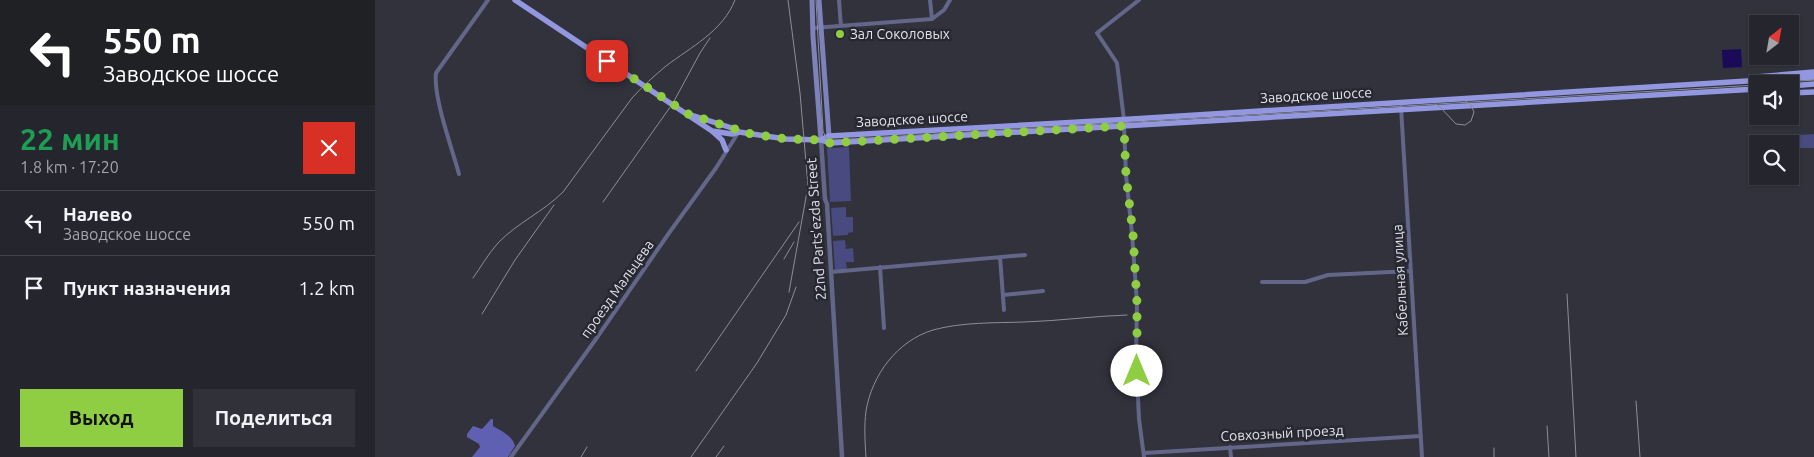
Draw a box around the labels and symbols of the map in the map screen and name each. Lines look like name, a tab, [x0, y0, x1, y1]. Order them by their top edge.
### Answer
north arrow	[1749, 15, 1799, 65]
place label: Зал Соколовых	[850, 26, 950, 42]
marker: Зал Соколовых	[834, 28, 846, 40]
pin	[586, 40, 628, 82]
street label: Заводское шоссе	[1260, 84, 1372, 106]
street label: Заводское шоссе	[856, 108, 968, 130]
street label: 22nd Parts'ezda Street	[803, 157, 829, 301]
street label: Кабельная улица	[1389, 224, 1411, 336]
street label: проезд Мальцева	[577, 237, 657, 341]
position arrow	[1110, 344, 1162, 396]
street label: Совхозный проезд	[1220, 422, 1344, 444]

